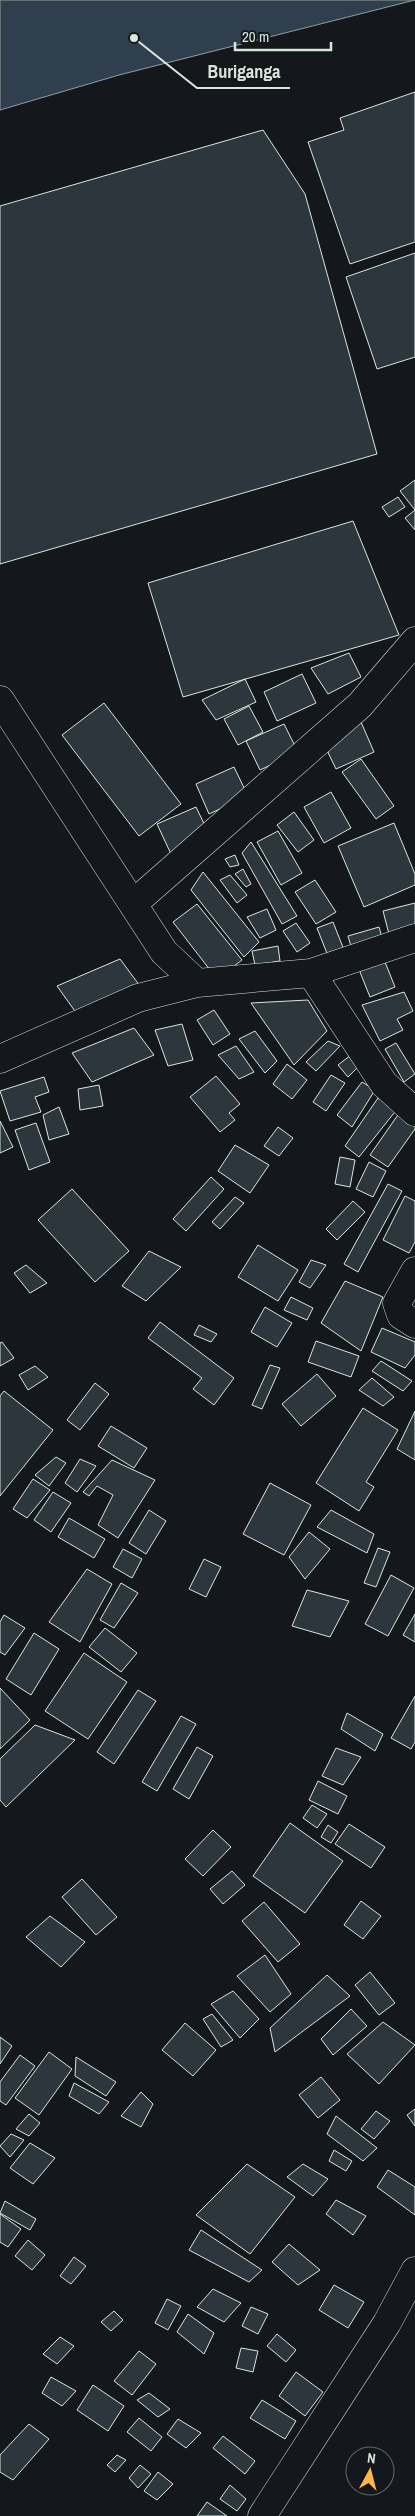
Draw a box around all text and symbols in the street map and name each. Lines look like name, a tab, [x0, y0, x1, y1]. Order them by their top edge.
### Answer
scale bar	[235, 20, 331, 52]
text: 20 m	[242, 26, 269, 47]
callout: Buriganga	[197, 55, 290, 88]
text: Buriganga	[208, 59, 281, 84]
north arrow	[345, 2446, 395, 2496]
text: N	[366, 2449, 377, 2468]

